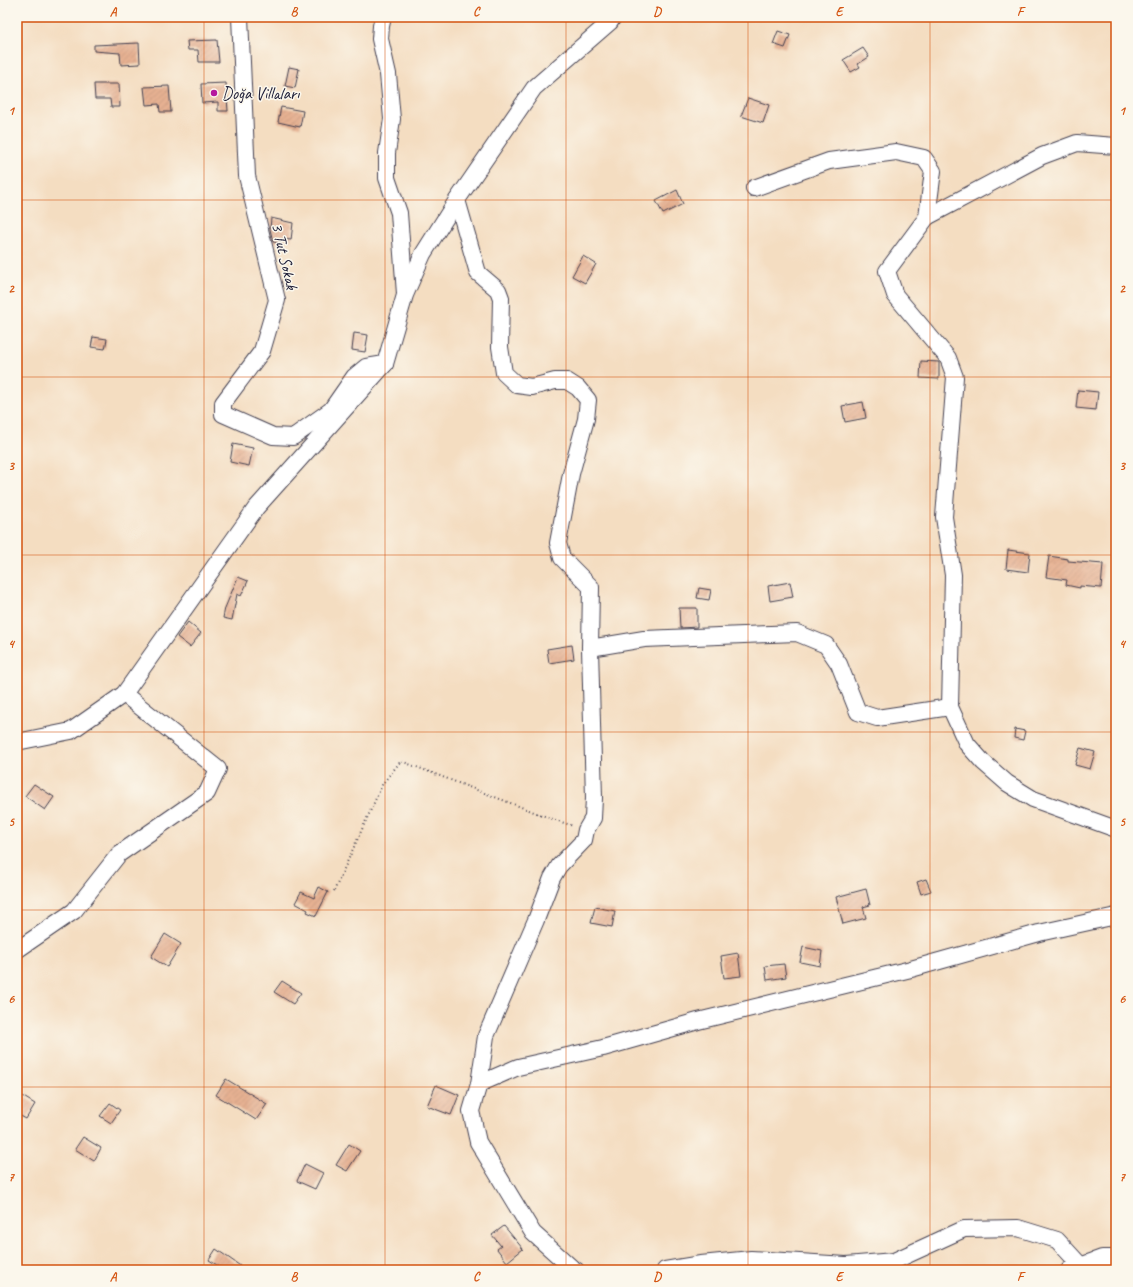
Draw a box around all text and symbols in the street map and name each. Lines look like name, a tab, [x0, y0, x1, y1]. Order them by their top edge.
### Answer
text: A	[110, 4, 118, 20]
text: B	[291, 4, 299, 20]
text: C	[473, 4, 481, 20]
text: D	[653, 4, 662, 20]
text: E	[836, 4, 845, 20]
text: F	[1017, 4, 1026, 20]
place label: Doğa Villaları	[222, 83, 300, 104]
marker: Doğa Villaları	[209, 88, 219, 98]
text: 1	[8, 103, 16, 119]
text: 1	[1119, 103, 1127, 119]
street label: 3 Tut Sokak	[267, 221, 303, 293]
text: 2	[8, 281, 15, 297]
text: 2	[1119, 281, 1126, 297]
text: 3	[8, 458, 15, 474]
text: 3	[1119, 458, 1126, 474]
text: 4	[8, 636, 16, 652]
text: 4	[1119, 636, 1127, 652]
text: 5	[8, 814, 15, 830]
text: 5	[1119, 814, 1126, 830]
text: 6	[8, 991, 15, 1007]
text: 6	[1119, 991, 1126, 1007]
text: 7	[8, 1169, 15, 1185]
text: 7	[1119, 1169, 1126, 1185]
text: A	[110, 1269, 118, 1285]
text: B	[291, 1269, 299, 1285]
text: C	[473, 1269, 481, 1285]
text: D	[653, 1269, 662, 1285]
text: E	[836, 1269, 845, 1285]
text: F	[1017, 1269, 1026, 1285]

